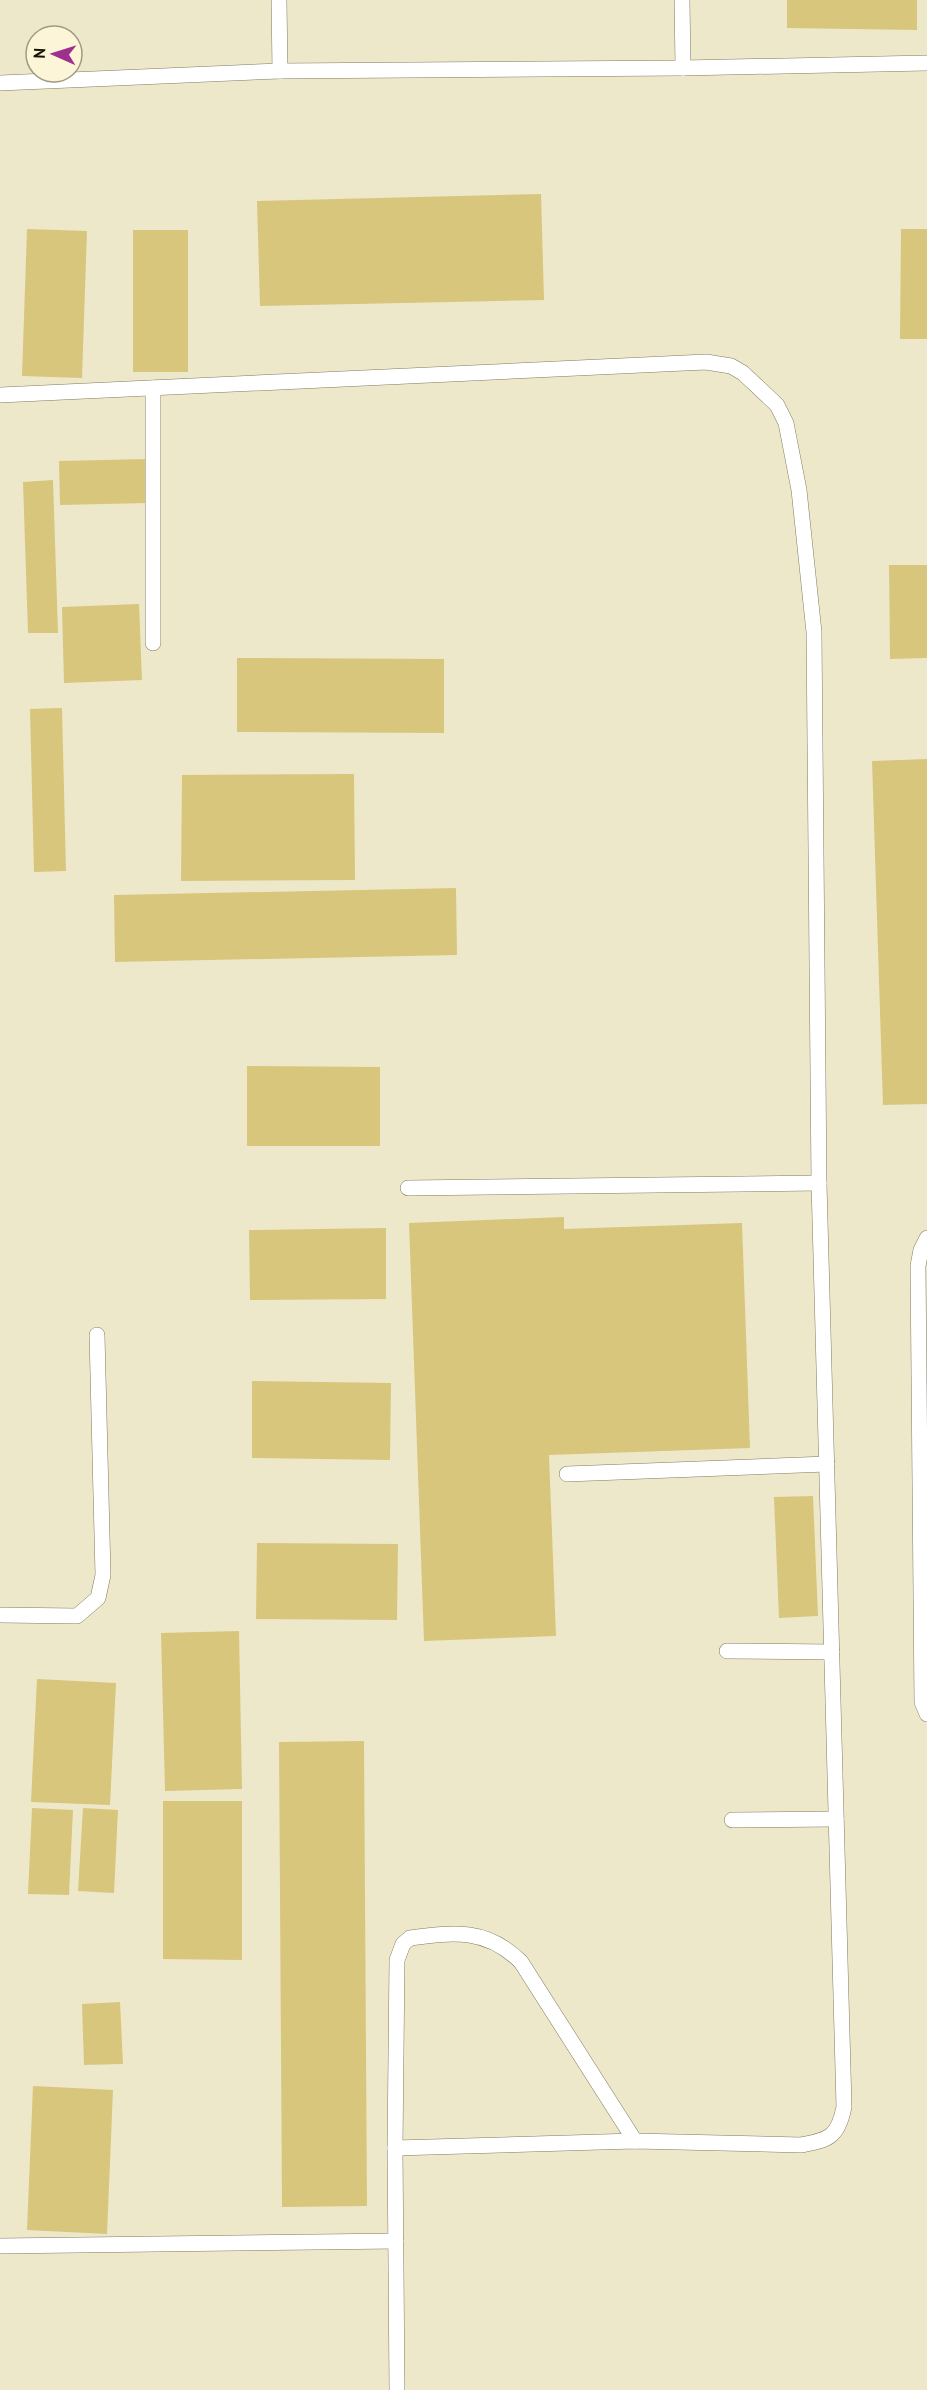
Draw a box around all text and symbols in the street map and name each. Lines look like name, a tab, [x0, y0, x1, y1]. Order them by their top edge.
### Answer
north arrow	[24, 24, 84, 84]
text: N	[29, 47, 49, 59]

